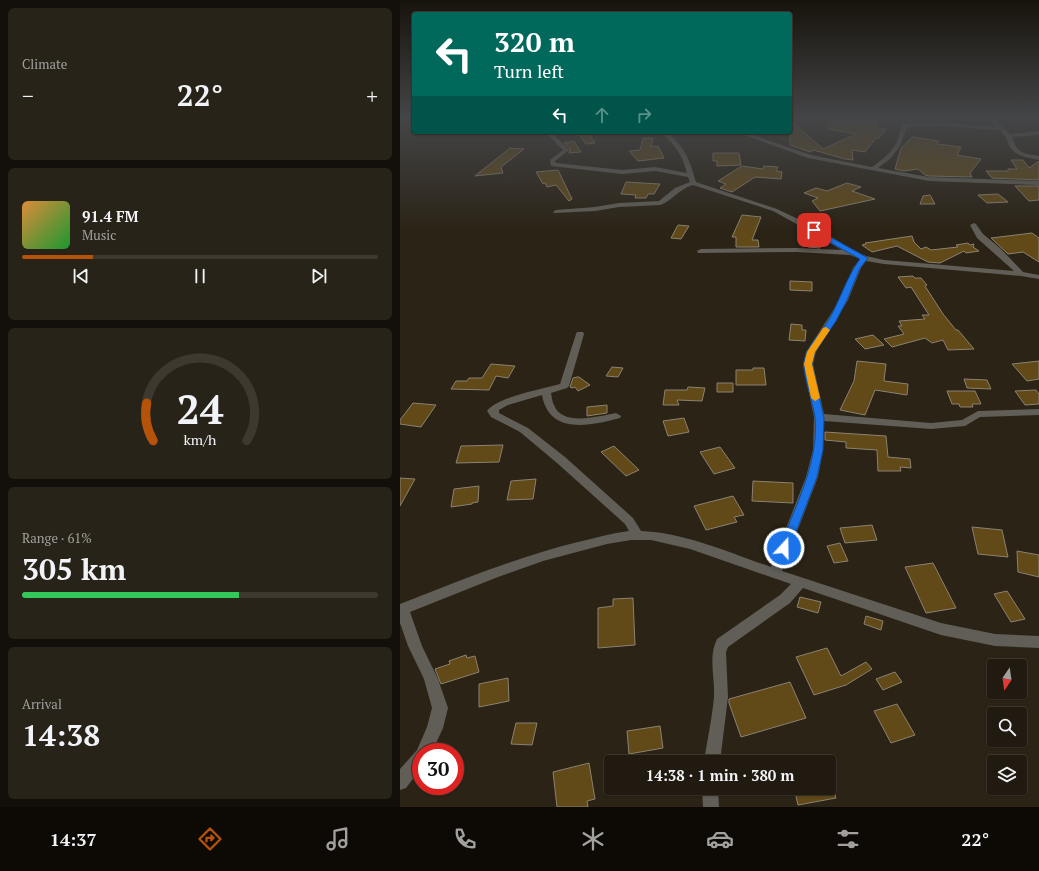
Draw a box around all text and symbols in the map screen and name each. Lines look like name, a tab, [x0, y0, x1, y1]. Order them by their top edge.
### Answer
text: 320 m	[494, 23, 575, 60]
icon: left	[428, 28, 480, 80]
text: Climate	[22, 55, 67, 73]
text: Turn left	[494, 59, 564, 83]
text: 22°	[177, 75, 223, 115]
text: −	[22, 81, 34, 110]
text: +	[366, 81, 378, 110]
icon: left	[549, 104, 571, 126]
icon: ahead	[591, 104, 613, 126]
icon: right	[633, 104, 655, 126]
text: 91.4 FM	[82, 206, 139, 226]
pin	[797, 213, 831, 247]
icon: arrive	[803, 219, 825, 241]
text: Music	[82, 226, 116, 244]
icon: previous	[70, 265, 92, 287]
icon: pause	[189, 265, 211, 287]
icon: next	[308, 265, 330, 287]
text: 24	[176, 381, 224, 436]
text: km/h	[184, 430, 217, 449]
position arrow	[763, 527, 805, 569]
text: Range · 61%	[22, 529, 92, 547]
text: 305 km	[22, 549, 126, 589]
north arrow	[987, 659, 1027, 699]
map controls	[987, 659, 1027, 795]
text: Arrival	[22, 695, 62, 713]
button: search	[987, 707, 1027, 747]
text: 14:38	[22, 715, 100, 755]
speed limit sign: 30	[412, 743, 464, 795]
button: layers	[987, 755, 1027, 795]
text: 14:38 · 1 min · 380 m	[646, 765, 794, 785]
icon: directions	[196, 825, 224, 853]
icon: music	[324, 825, 352, 853]
icon: phone	[451, 825, 479, 853]
icon: climate	[579, 825, 607, 853]
icon: car	[706, 825, 734, 853]
icon: filters	[834, 825, 862, 853]
text: 14:37	[50, 827, 97, 851]
text: 22°	[961, 827, 989, 851]

